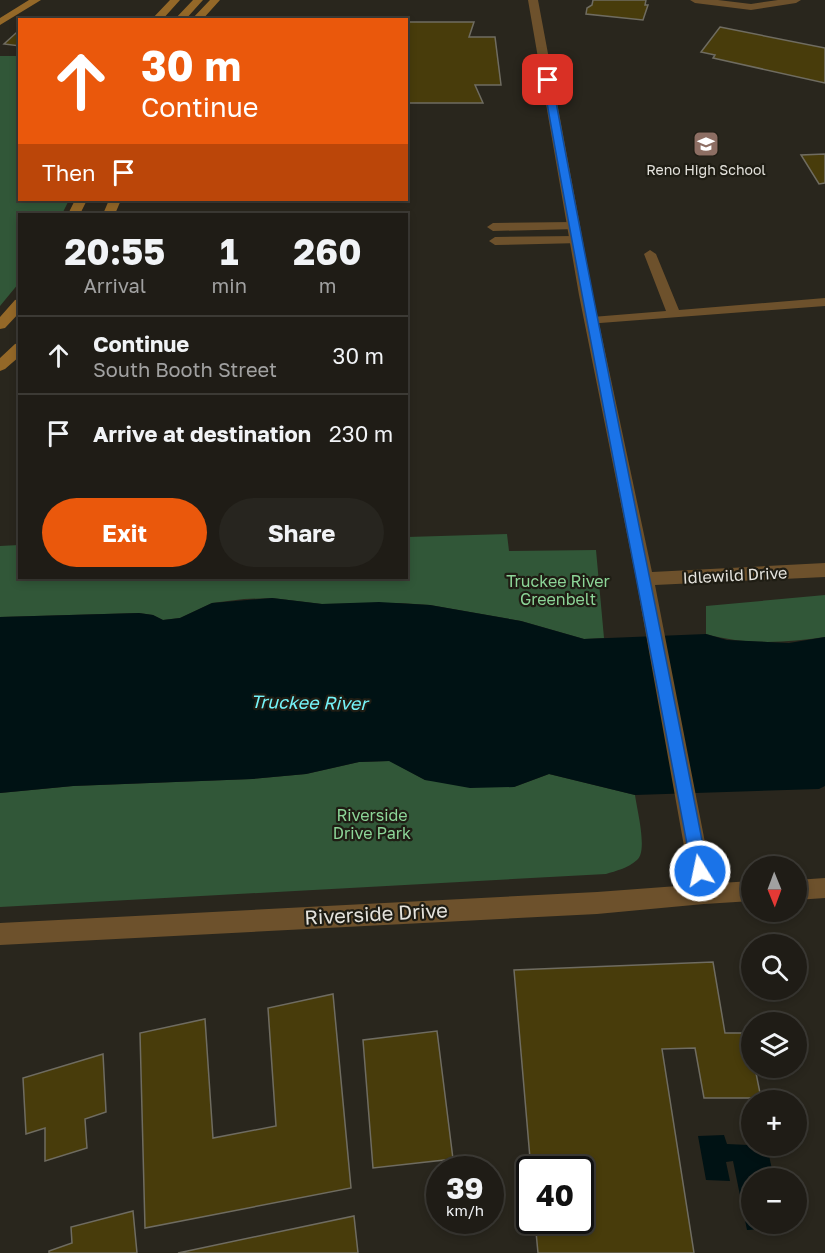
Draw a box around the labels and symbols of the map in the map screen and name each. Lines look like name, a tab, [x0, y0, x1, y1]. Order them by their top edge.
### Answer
pin	[522, 54, 573, 105]
school or university icon: Reno High School	[691, 129, 721, 159]
place label: Reno High School	[646, 161, 766, 178]
street label: Idlewild Drive	[682, 562, 788, 588]
park label: Truckee River Greenbelt	[506, 571, 610, 609]
water label: Truckee River	[250, 690, 371, 714]
park label: Riverside Drive Park	[333, 805, 411, 843]
position arrow	[668, 839, 732, 903]
north arrow	[741, 856, 807, 922]
street label: Riverside Drive	[304, 897, 448, 929]
speed limit sign: 40	[516, 1156, 594, 1234]

